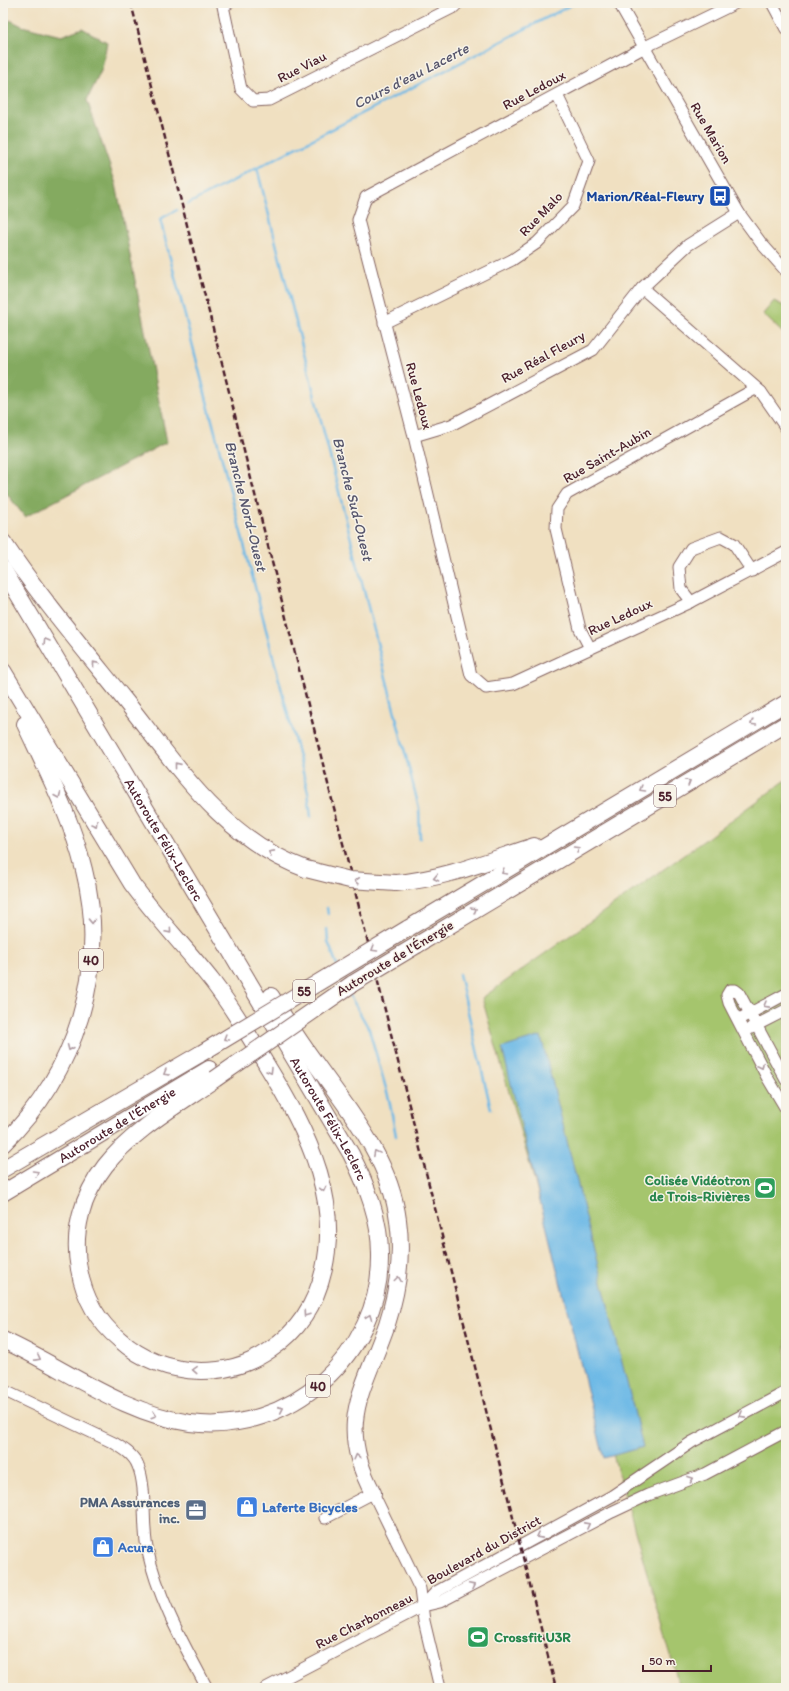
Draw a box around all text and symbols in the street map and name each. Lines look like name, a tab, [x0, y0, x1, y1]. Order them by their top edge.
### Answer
water label: Cours d'eau Lacerte	[350, 39, 472, 113]
street label: Rue Viau	[275, 47, 330, 87]
street label: Rue Ledoux	[500, 66, 569, 114]
street label: Rue Marion	[687, 99, 736, 167]
bus stop icon: Marion/Réal-Fleury	[707, 183, 733, 209]
street label: Rue Malo	[516, 188, 566, 240]
place label: Marion/Réal-Fleury	[586, 188, 704, 205]
street label: Rue Réal Fleury	[498, 327, 588, 387]
street label: Rue Ledoux	[402, 360, 436, 432]
street label: Rue Saint-Aubin	[560, 423, 654, 487]
water label: Branche Sud-Ouest	[329, 435, 377, 564]
water label: Branche Nord-Ouest	[221, 439, 271, 574]
street label: Rue Ledoux	[585, 595, 655, 639]
one-way arrow	[44, 638, 51, 645]
one-way arrow	[93, 661, 100, 669]
one-way arrow	[750, 718, 757, 725]
one-way arrow	[174, 763, 181, 770]
street label: Autoroute Félix-Leclerc	[121, 775, 207, 905]
one-way arrow	[684, 780, 691, 787]
one-way arrow	[639, 784, 646, 791]
road number: 55	[654, 785, 676, 807]
one-way arrow	[53, 792, 61, 800]
one-way arrow	[91, 820, 98, 827]
one-way arrow	[573, 846, 580, 853]
one-way arrow	[268, 851, 275, 858]
one-way arrow	[501, 867, 508, 874]
one-way arrow	[433, 873, 440, 881]
one-way arrow	[354, 877, 360, 886]
one-way arrow	[470, 908, 477, 915]
street label: Autoroute de l'Énergie	[333, 916, 457, 1000]
one-way arrow	[88, 918, 96, 924]
one-way arrow	[165, 926, 172, 934]
one-way arrow	[371, 945, 378, 952]
road number: 40	[79, 949, 103, 971]
road number: 55	[293, 980, 315, 1002]
one-way arrow	[763, 1000, 770, 1007]
one-way arrow	[223, 1033, 230, 1040]
one-way arrow	[67, 1043, 75, 1051]
street label: Autoroute Félix-Leclerc	[287, 1054, 371, 1184]
one-way arrow	[757, 1062, 764, 1069]
one-way arrow	[266, 1067, 273, 1074]
one-way arrow	[163, 1069, 170, 1076]
street label: Autoroute de l'Énergie	[55, 1082, 179, 1166]
one-way arrow	[373, 1150, 381, 1157]
one-way arrow	[32, 1170, 39, 1177]
place label: Colisée Vidéotron de Trois-Rivières	[645, 1172, 750, 1205]
sports icon: Colisée Vidéotron de Trois-Rivières	[752, 1175, 778, 1201]
one-way arrow	[318, 1185, 327, 1192]
one-way arrow	[393, 1276, 402, 1282]
one-way arrow	[303, 1310, 311, 1317]
one-way arrow	[364, 1313, 372, 1320]
one-way arrow	[34, 1353, 41, 1360]
one-way arrow	[192, 1366, 198, 1375]
road number: 40	[306, 1375, 330, 1397]
one-way arrow	[278, 1405, 285, 1413]
one-way arrow	[151, 1410, 158, 1419]
one-way arrow	[738, 1411, 746, 1418]
one-way arrow	[354, 1454, 362, 1460]
one-way arrow	[688, 1476, 695, 1484]
place label: PMA Assurances inc.	[80, 1494, 180, 1527]
shop icon: Laferte Bicycles	[234, 1494, 260, 1520]
office icon: PMA Assurances inc.	[183, 1497, 209, 1523]
place label: Laferte Bicycles	[262, 1499, 358, 1516]
street label: Boulevard du District	[424, 1512, 544, 1588]
one-way arrow	[583, 1522, 590, 1530]
one-way arrow	[536, 1531, 543, 1539]
shop icon: Acura	[90, 1534, 116, 1560]
place label: Acura	[117, 1539, 154, 1556]
one-way arrow	[468, 1583, 475, 1591]
street label: Rue Charbonneau	[313, 1589, 416, 1653]
sports icon: Crossfit U3R	[465, 1624, 491, 1650]
place label: Crossfit U3R	[494, 1629, 571, 1646]
scale bar	[643, 1647, 711, 1673]
text: 50 m	[649, 1654, 675, 1668]

